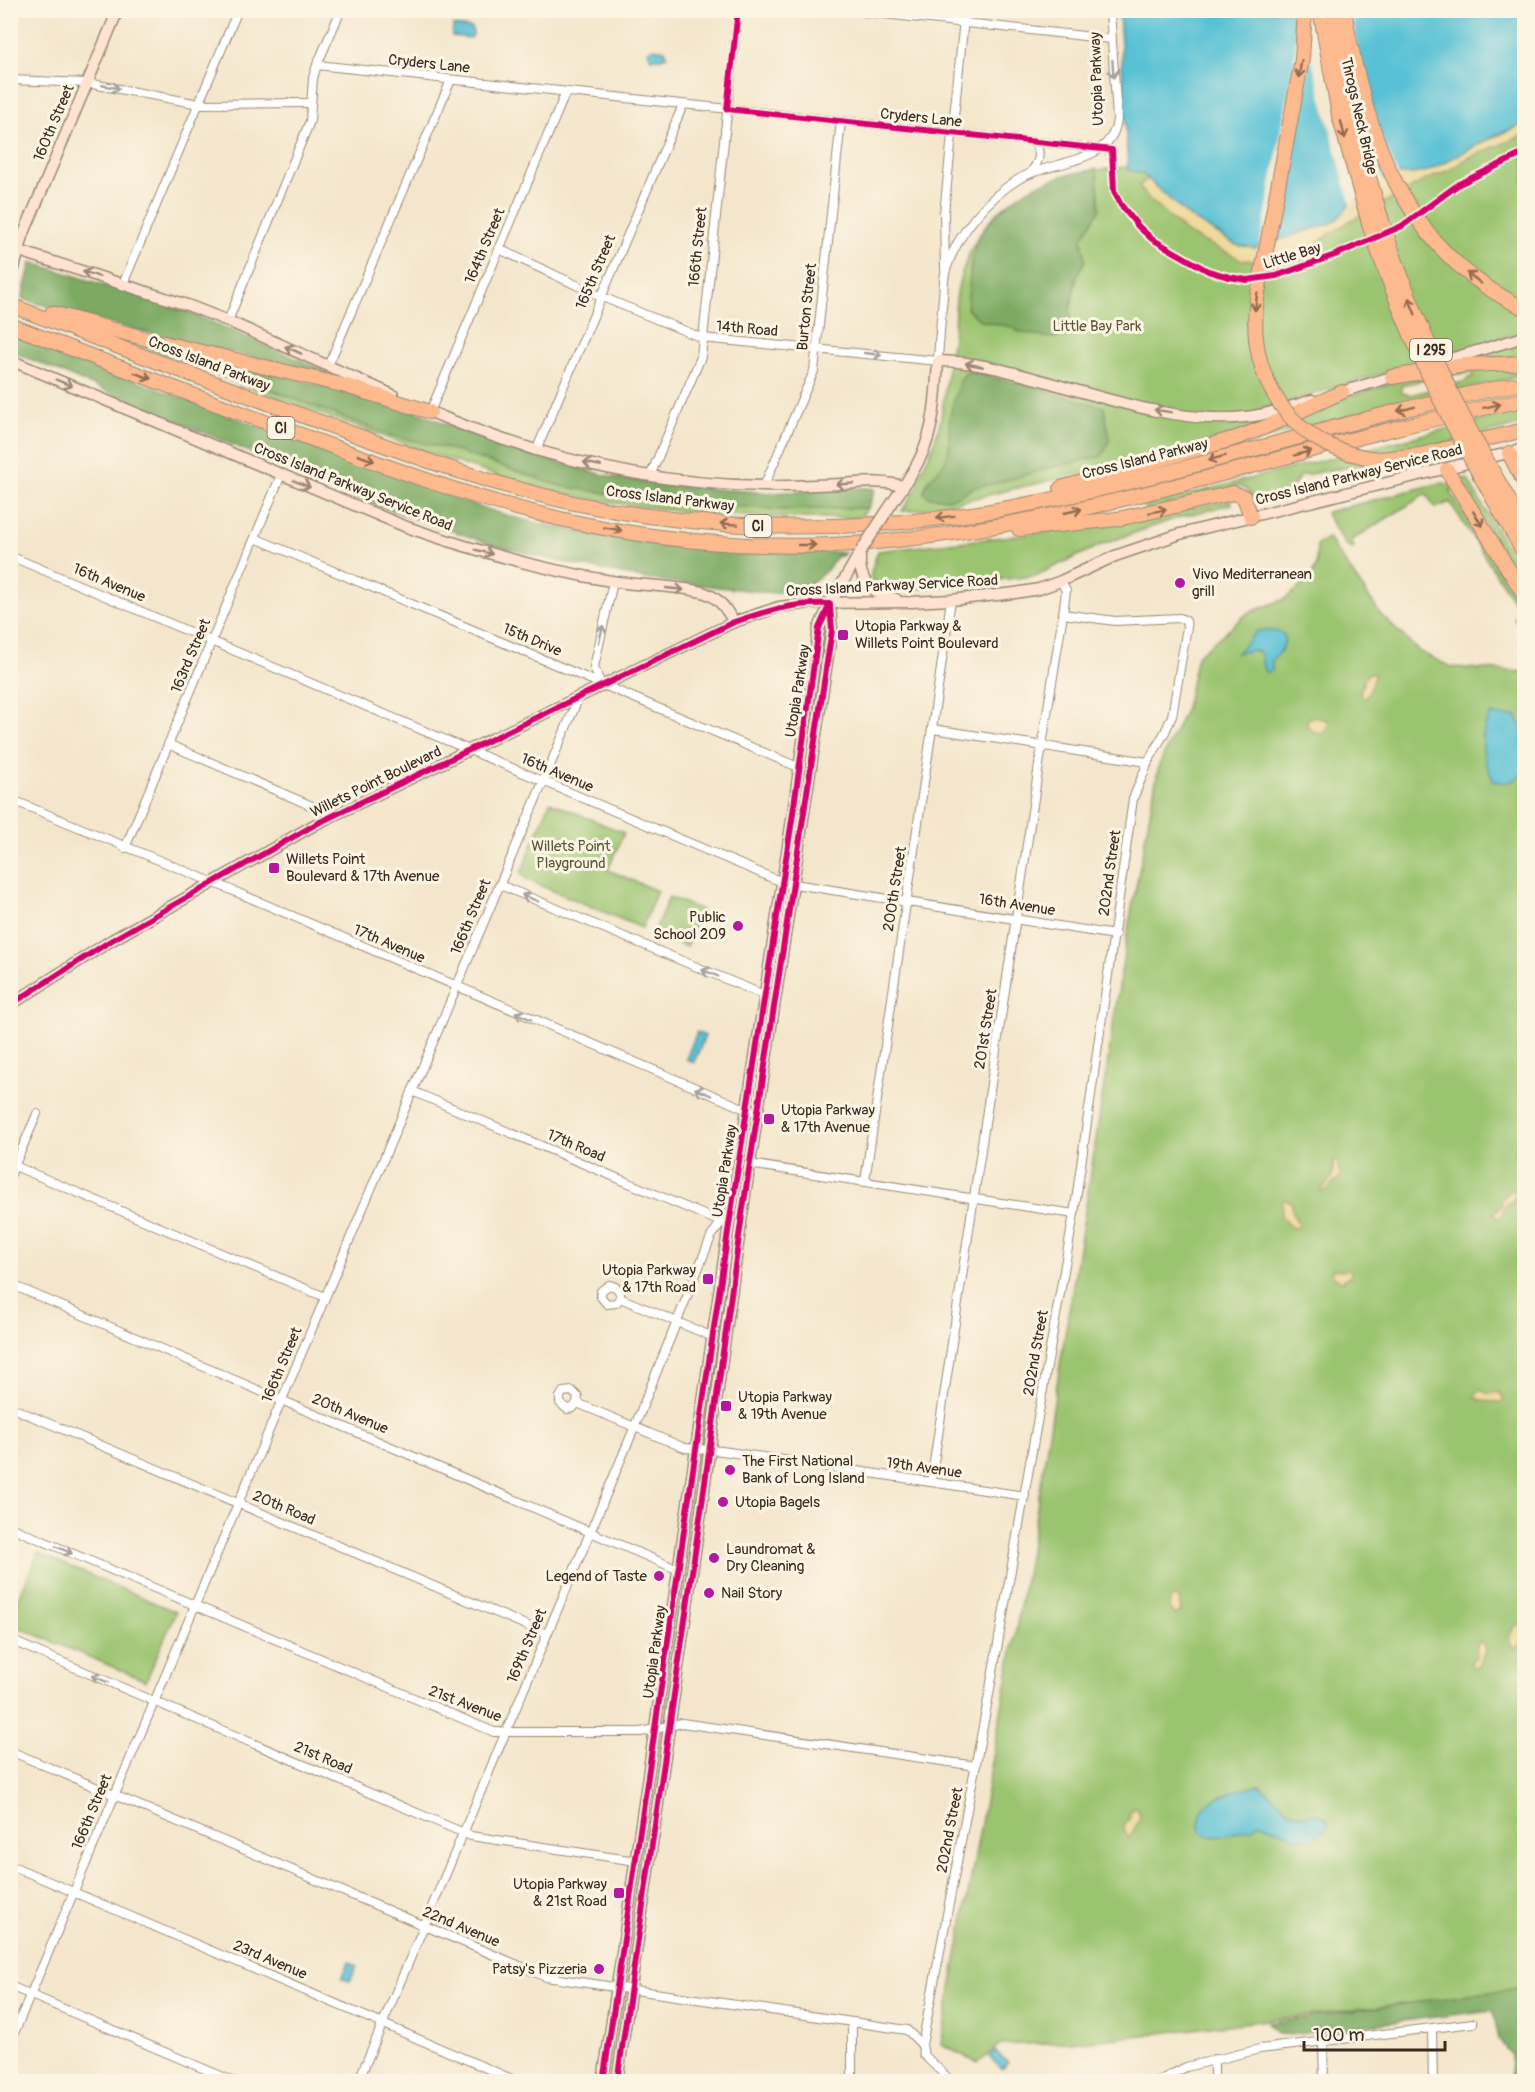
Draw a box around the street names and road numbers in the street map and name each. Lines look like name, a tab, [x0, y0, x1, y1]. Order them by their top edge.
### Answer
street label: Utopia Parkway	[1086, 31, 1108, 126]
street label: Cryders Lane	[387, 50, 471, 78]
street label: Throgs Neck Bridge	[1336, 56, 1382, 177]
street label: 160th Street	[29, 81, 79, 164]
street label: Cryders Lane	[879, 104, 963, 132]
street label: 164th Street	[461, 204, 510, 287]
street label: 166th Street	[684, 205, 712, 288]
street label: 165th Street	[572, 231, 621, 312]
street label: Little Bay	[1261, 238, 1324, 274]
street label: Burton Street	[793, 261, 821, 352]
street label: 14th Road	[715, 317, 779, 341]
street label: Cross Island Parkway	[145, 332, 273, 396]
road number: I 295	[1410, 339, 1452, 361]
road number: CI	[268, 417, 294, 439]
street label: Cross Island Parkway	[1080, 434, 1210, 484]
street label: Cross Island Parkway Service Road	[251, 438, 455, 536]
street label: Cross Island Parkway Service Road	[1254, 440, 1464, 510]
street label: Cross Island Parkway	[605, 482, 736, 516]
road number: CI	[744, 515, 771, 537]
street label: 16th Avenue	[70, 559, 149, 607]
street label: Cross Island Parkway Service Road	[785, 571, 999, 601]
street label: 163rd Street	[167, 615, 216, 696]
street label: 15th Drive	[500, 619, 565, 661]
street label: Utopia Parkway	[781, 643, 815, 739]
street label: Willets Point Boulevard	[307, 742, 445, 822]
street label: 16th Avenue	[518, 749, 597, 797]
street label: 202nd Street	[1095, 828, 1126, 917]
street label: 200th Street	[879, 844, 911, 933]
street label: 166th Street	[447, 875, 496, 958]
street label: 16th Avenue	[977, 890, 1057, 921]
street label: 17th Avenue	[350, 920, 428, 968]
street label: 201st Street	[970, 986, 1002, 1071]
street label: Utopia Parkway	[708, 1123, 742, 1219]
street label: 17th Road	[544, 1125, 608, 1167]
street label: 202nd Street	[1019, 1308, 1053, 1397]
street label: 166th Street	[258, 1323, 307, 1406]
street label: 20th Avenue	[309, 1389, 392, 1439]
street label: 19th Avenue	[885, 1453, 964, 1483]
street label: 20th Road	[250, 1486, 318, 1530]
street label: Utopia Parkway	[639, 1604, 671, 1700]
street label: 169th Street	[503, 1605, 552, 1686]
street label: 21st Avenue	[426, 1681, 505, 1727]
street label: 21st Road	[291, 1737, 355, 1779]
street label: 166th Street	[68, 1770, 117, 1853]
street label: 202nd Street	[932, 1785, 968, 1874]
street label: 22nd Avenue	[420, 1902, 503, 1952]
street label: 23rd Avenue	[230, 1936, 310, 1984]

